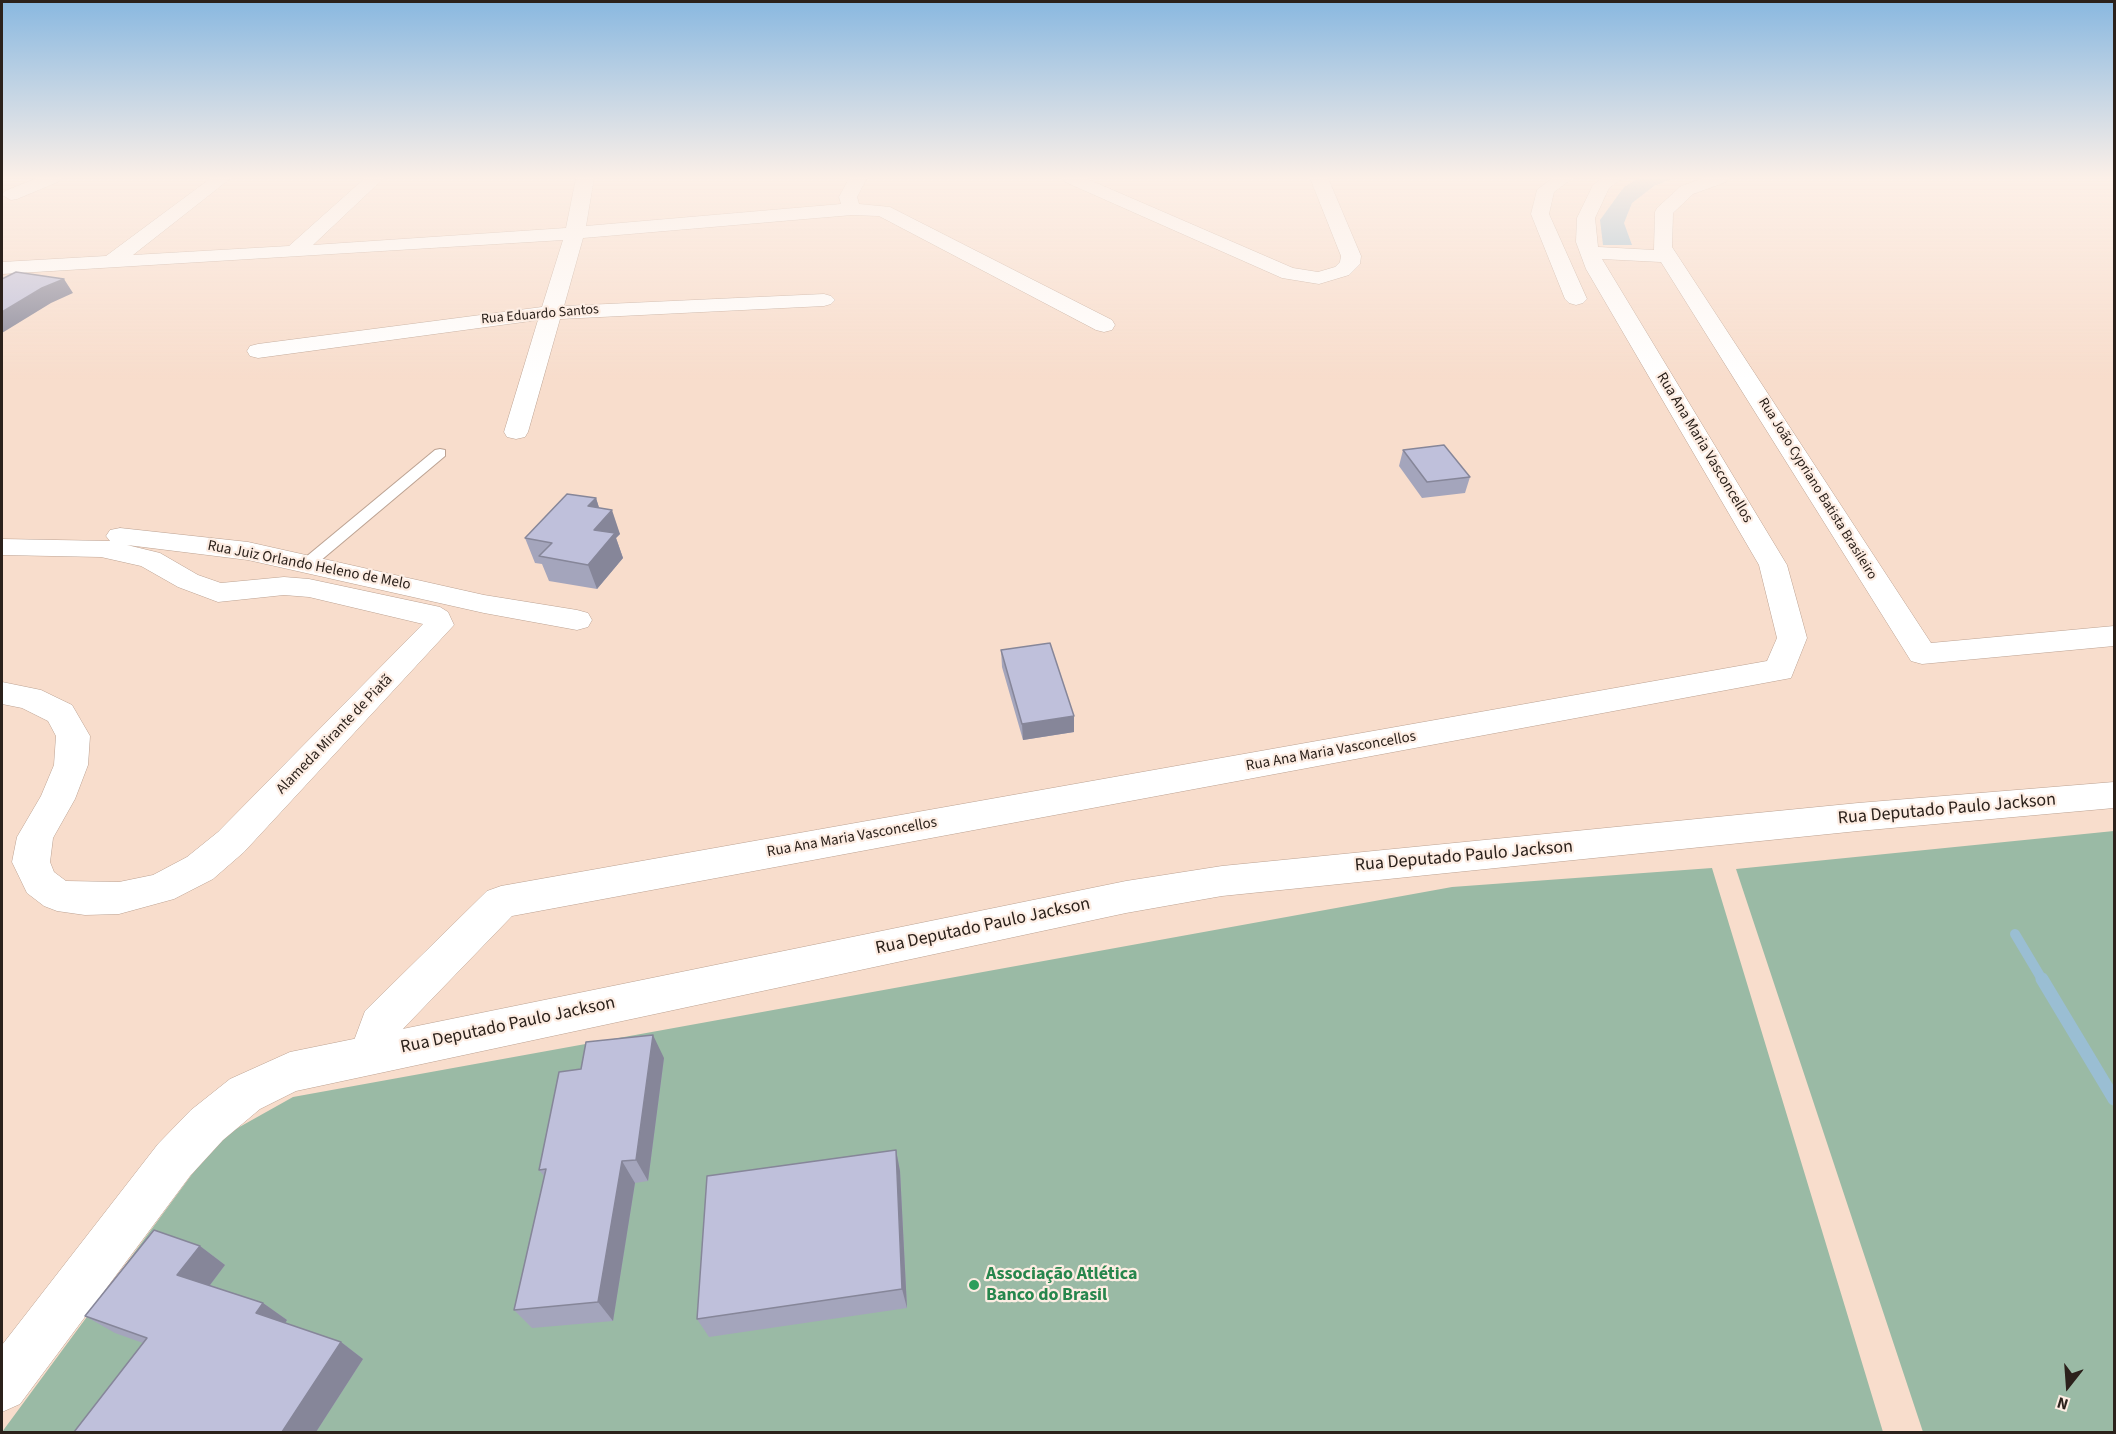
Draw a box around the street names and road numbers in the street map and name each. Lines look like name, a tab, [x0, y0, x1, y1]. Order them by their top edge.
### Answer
street label: Rua Eduardo Santos	[480, 301, 600, 329]
street label: Rua Ana Maria Vasconcellos	[1652, 370, 1756, 526]
street label: Rua João Cypriano Batista Brasileiro	[1754, 395, 1880, 583]
street label: Rua Juiz Orlando Heleno de Melo	[206, 537, 412, 595]
street label: Alameda Mirante de Piatã	[273, 671, 397, 799]
street label: Rua Ana Maria Vasconcellos	[1245, 728, 1417, 776]
street label: Rua Deputado Paulo Jackson	[1837, 790, 2057, 830]
street label: Rua Ana Maria Vasconcellos	[766, 814, 938, 862]
street label: Rua Deputado Paulo Jackson	[1354, 837, 1574, 877]
street label: Rua Deputado Paulo Jackson	[874, 894, 1092, 960]
street label: Rua Deputado Paulo Jackson	[399, 993, 617, 1059]

